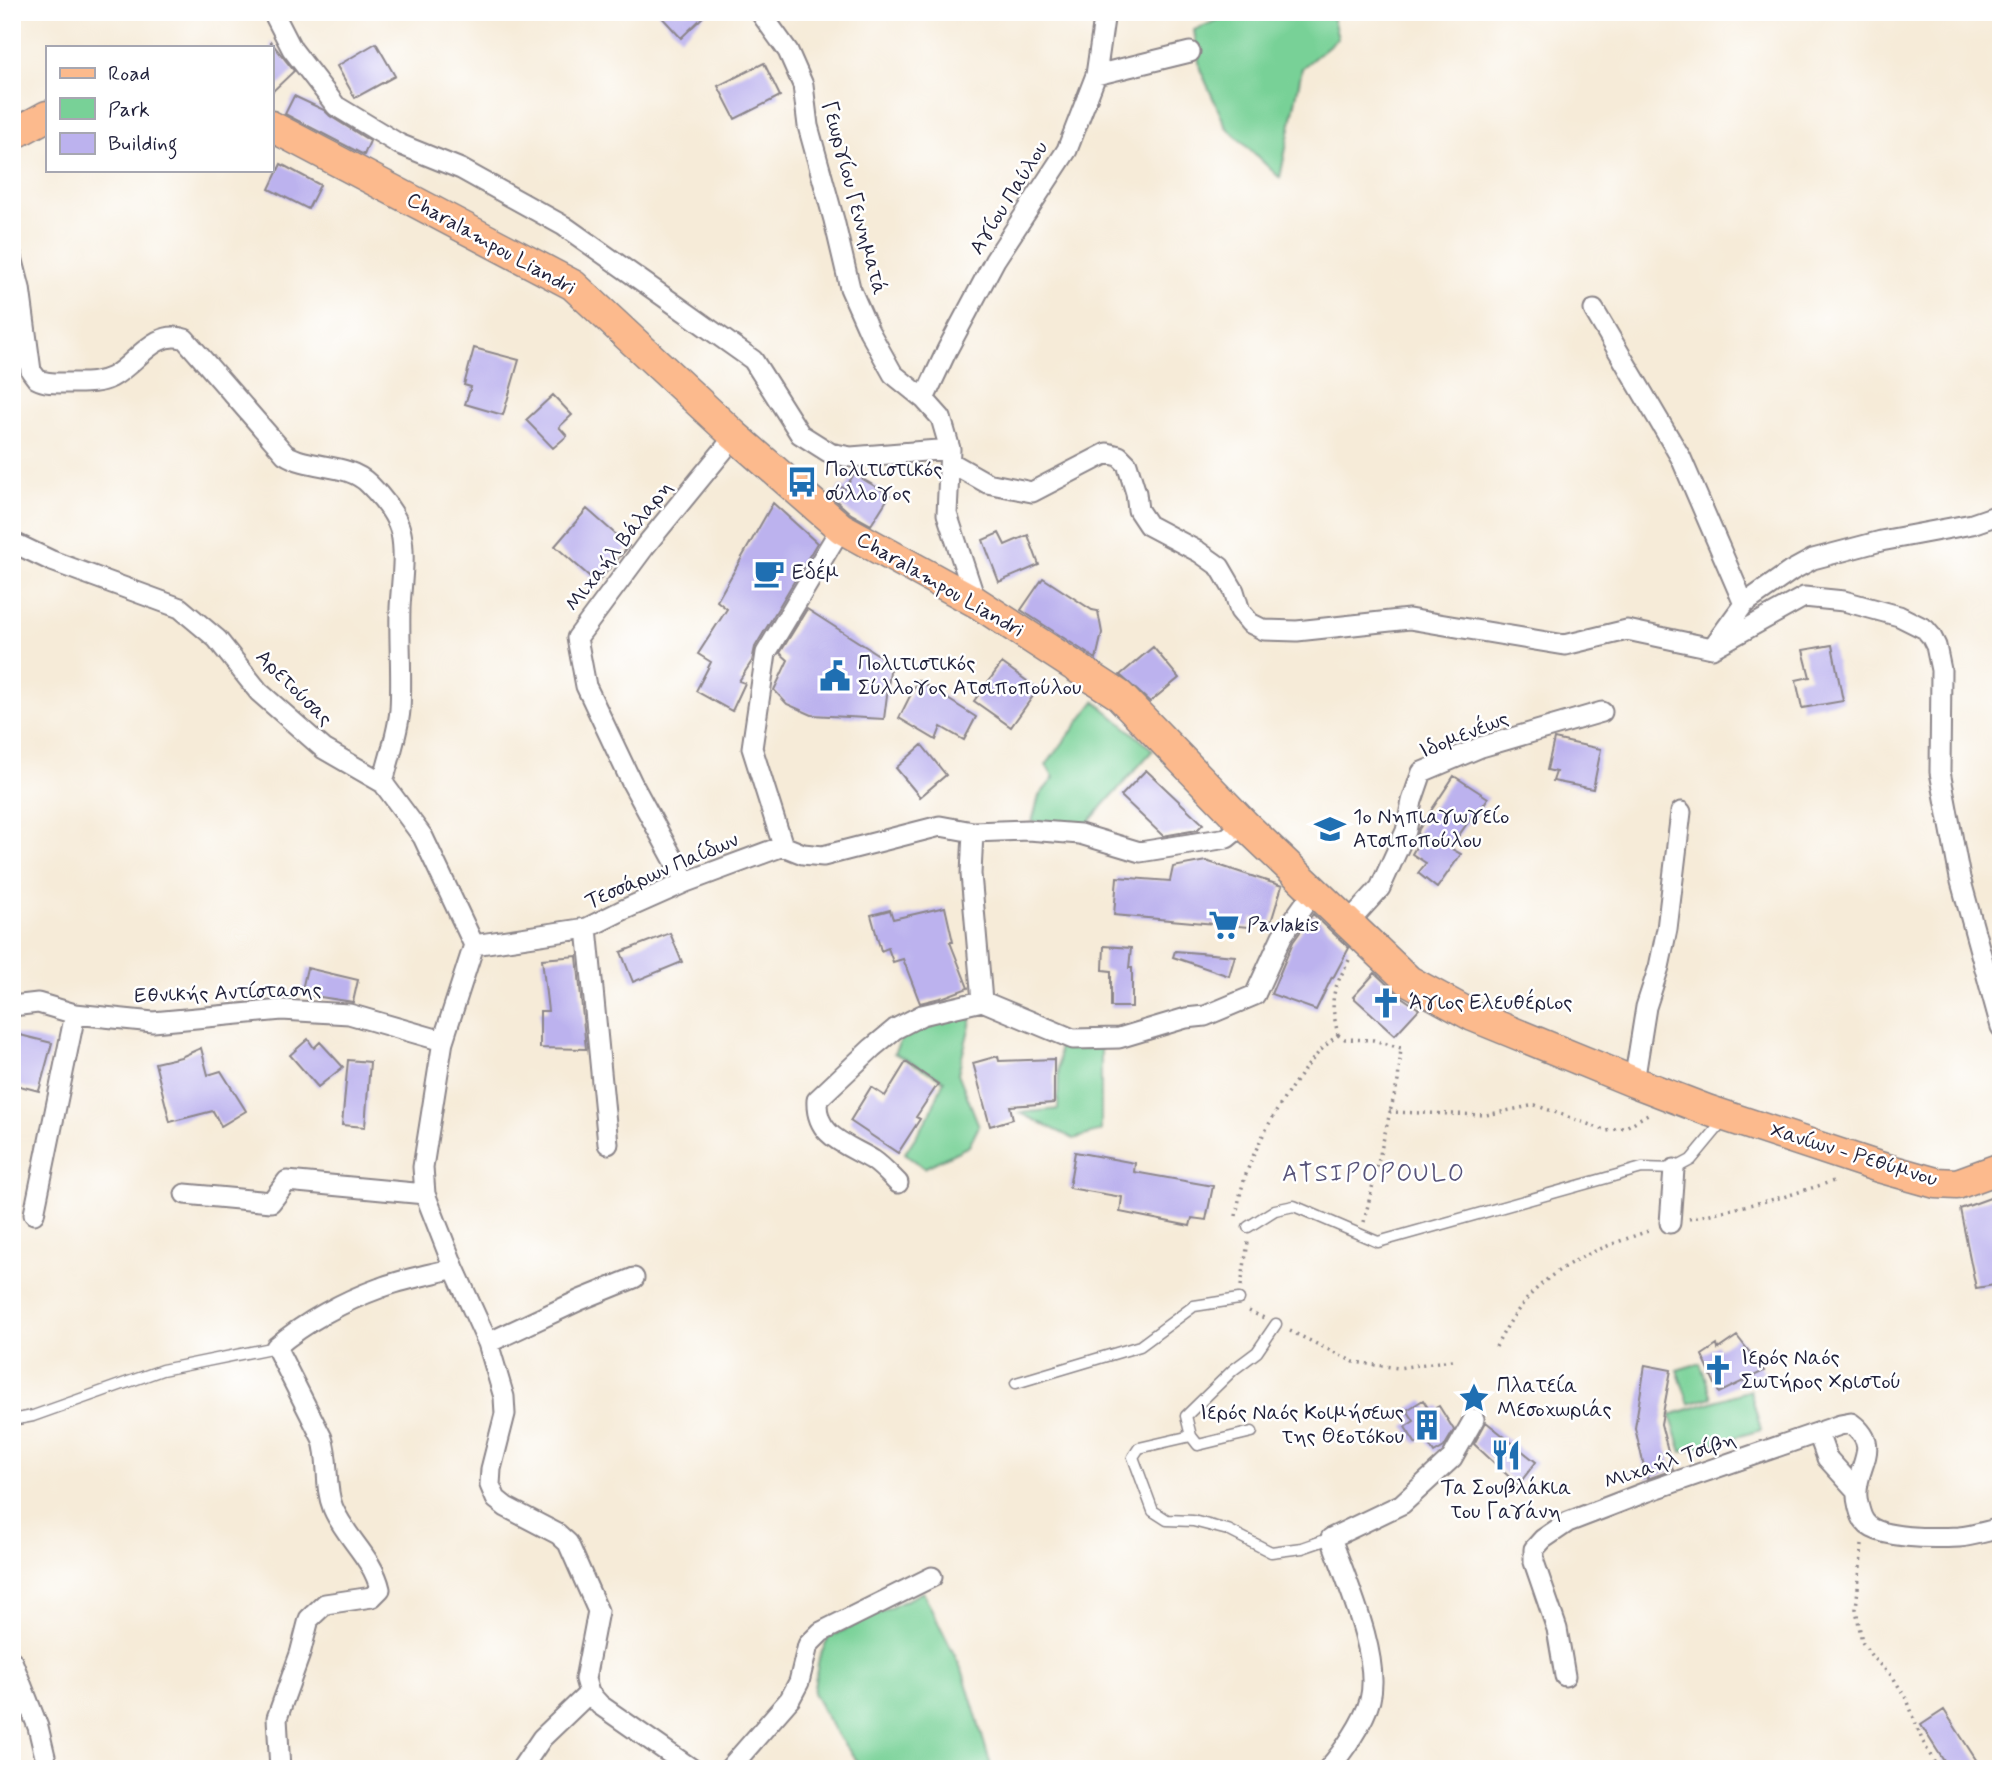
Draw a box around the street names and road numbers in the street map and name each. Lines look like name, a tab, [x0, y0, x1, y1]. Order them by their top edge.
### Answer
street label: Γεωργίου Γεννηματά	[815, 98, 893, 298]
street label: Αγίου Παύλου	[963, 136, 1055, 260]
street label: Charalampou Liandri	[401, 186, 581, 302]
street label: Μιχαήλ Βάλαρη	[559, 475, 679, 617]
street label: Charalampou Liandri	[851, 526, 1029, 644]
street label: Αρετούσας	[249, 643, 339, 733]
street label: Ιδομενέως	[1415, 704, 1513, 766]
street label: Τεσσάρων Παίδων	[581, 826, 743, 916]
street label: Εθνικής Αντίστασης	[134, 976, 322, 1010]
street label: Χανίων - Ρεθύμνου	[1767, 1116, 1941, 1194]
street label: Μιχαήλ Τσίβη	[1600, 1425, 1740, 1497]

